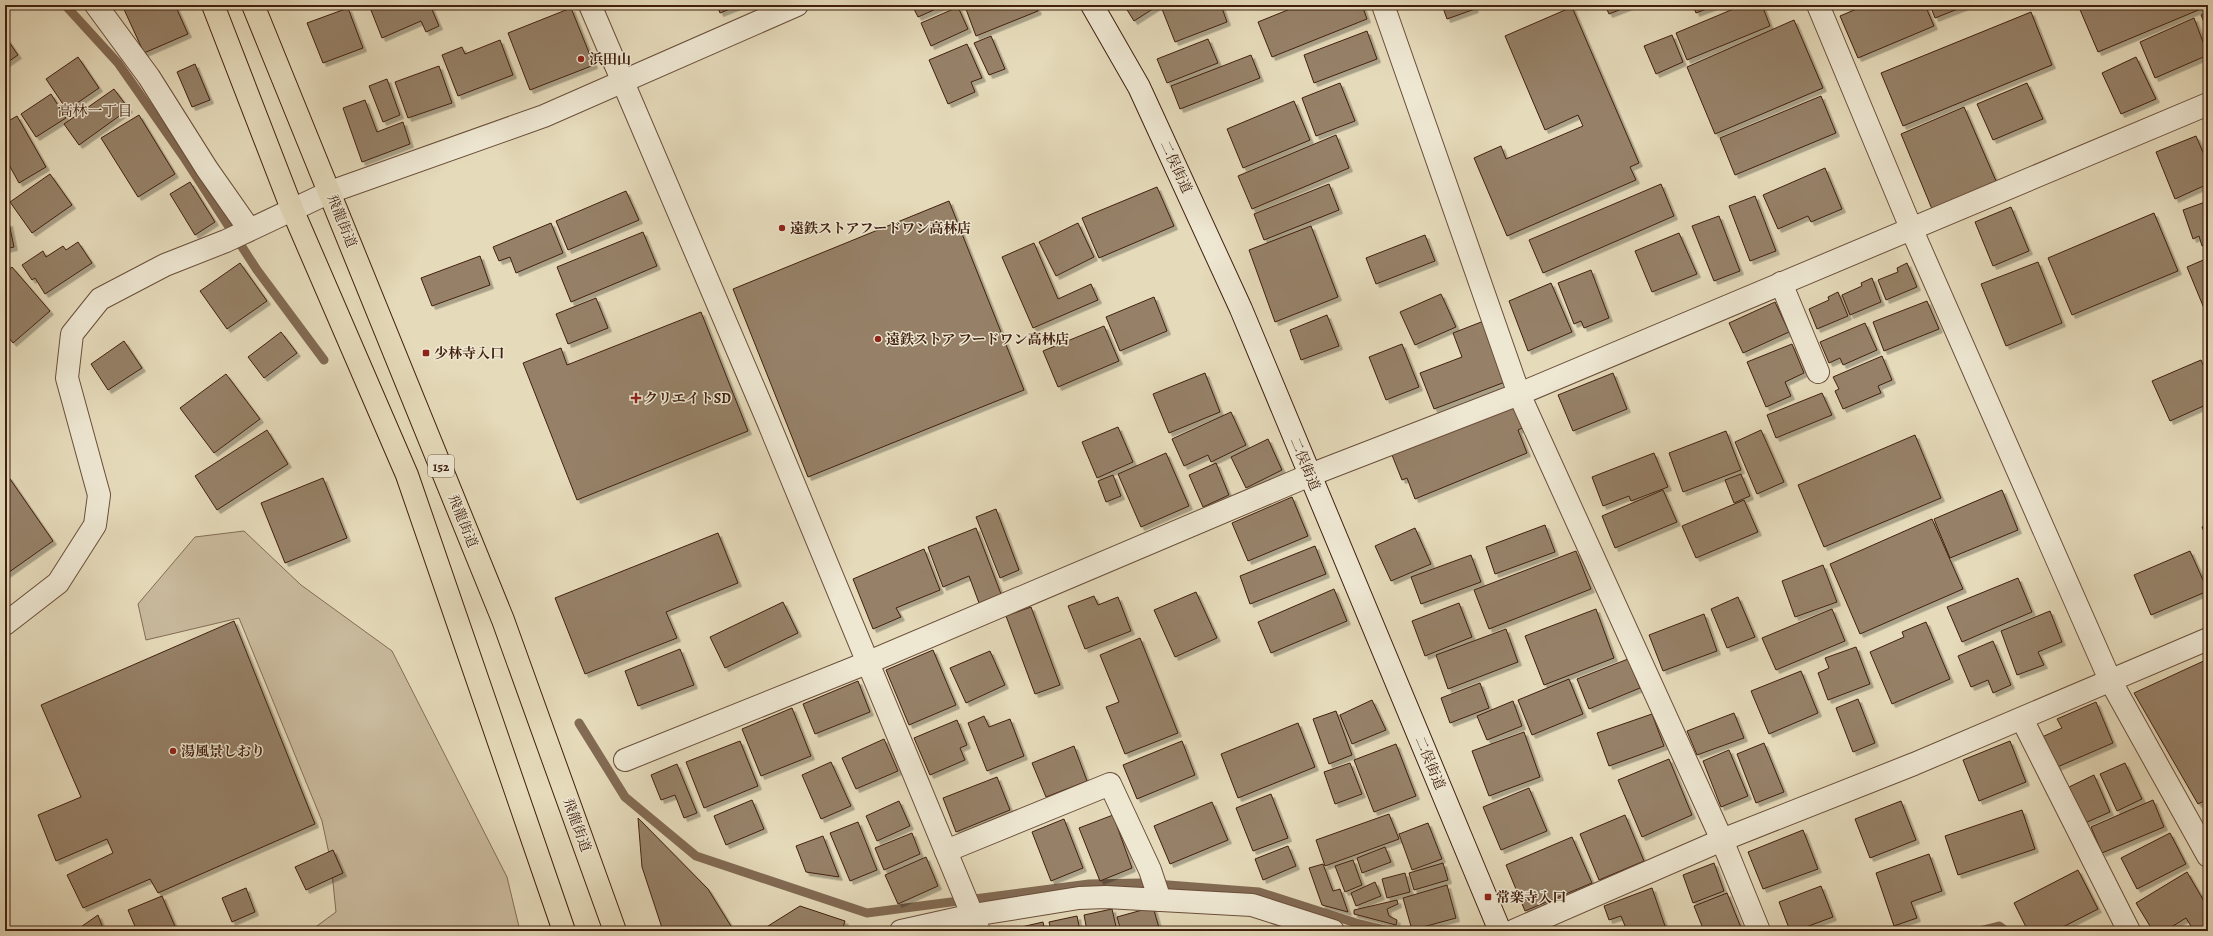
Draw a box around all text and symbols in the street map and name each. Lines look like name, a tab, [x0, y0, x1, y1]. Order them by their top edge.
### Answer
place label: 浜田山	[589, 50, 631, 69]
marker: 浜田山	[576, 54, 586, 64]
district label: 高林一丁目	[57, 101, 133, 121]
street label: 二俣街道	[1156, 138, 1196, 196]
street label: 飛龍街道	[323, 191, 361, 251]
place label: 遠鉄ストアフードワン高林店	[790, 219, 971, 238]
marker: 遠鉄ストアフードワン高林店	[777, 223, 787, 233]
place label: 遠鉄ストア フードワン高林店	[886, 330, 1070, 349]
marker: 遠鉄ストア フードワン高林店	[873, 334, 883, 344]
place label: 少林寺入口	[434, 344, 504, 363]
marker: 少林寺入口	[421, 348, 431, 358]
place label: クリエイトSD	[644, 389, 731, 408]
marker: クリエイトSD	[631, 393, 641, 403]
street label: 二俣街道	[1285, 435, 1325, 493]
road number: 152	[428, 455, 454, 477]
street label: 飛龍街道	[444, 491, 482, 551]
street label: 二俣街道	[1410, 734, 1450, 792]
place label: 湯風景しおり	[181, 742, 265, 761]
marker: 湯風景しおり	[168, 746, 178, 756]
street label: 飛龍街道	[558, 795, 596, 855]
place label: 常楽寺入口	[1496, 888, 1566, 907]
marker: 常楽寺入口	[1483, 892, 1493, 902]

